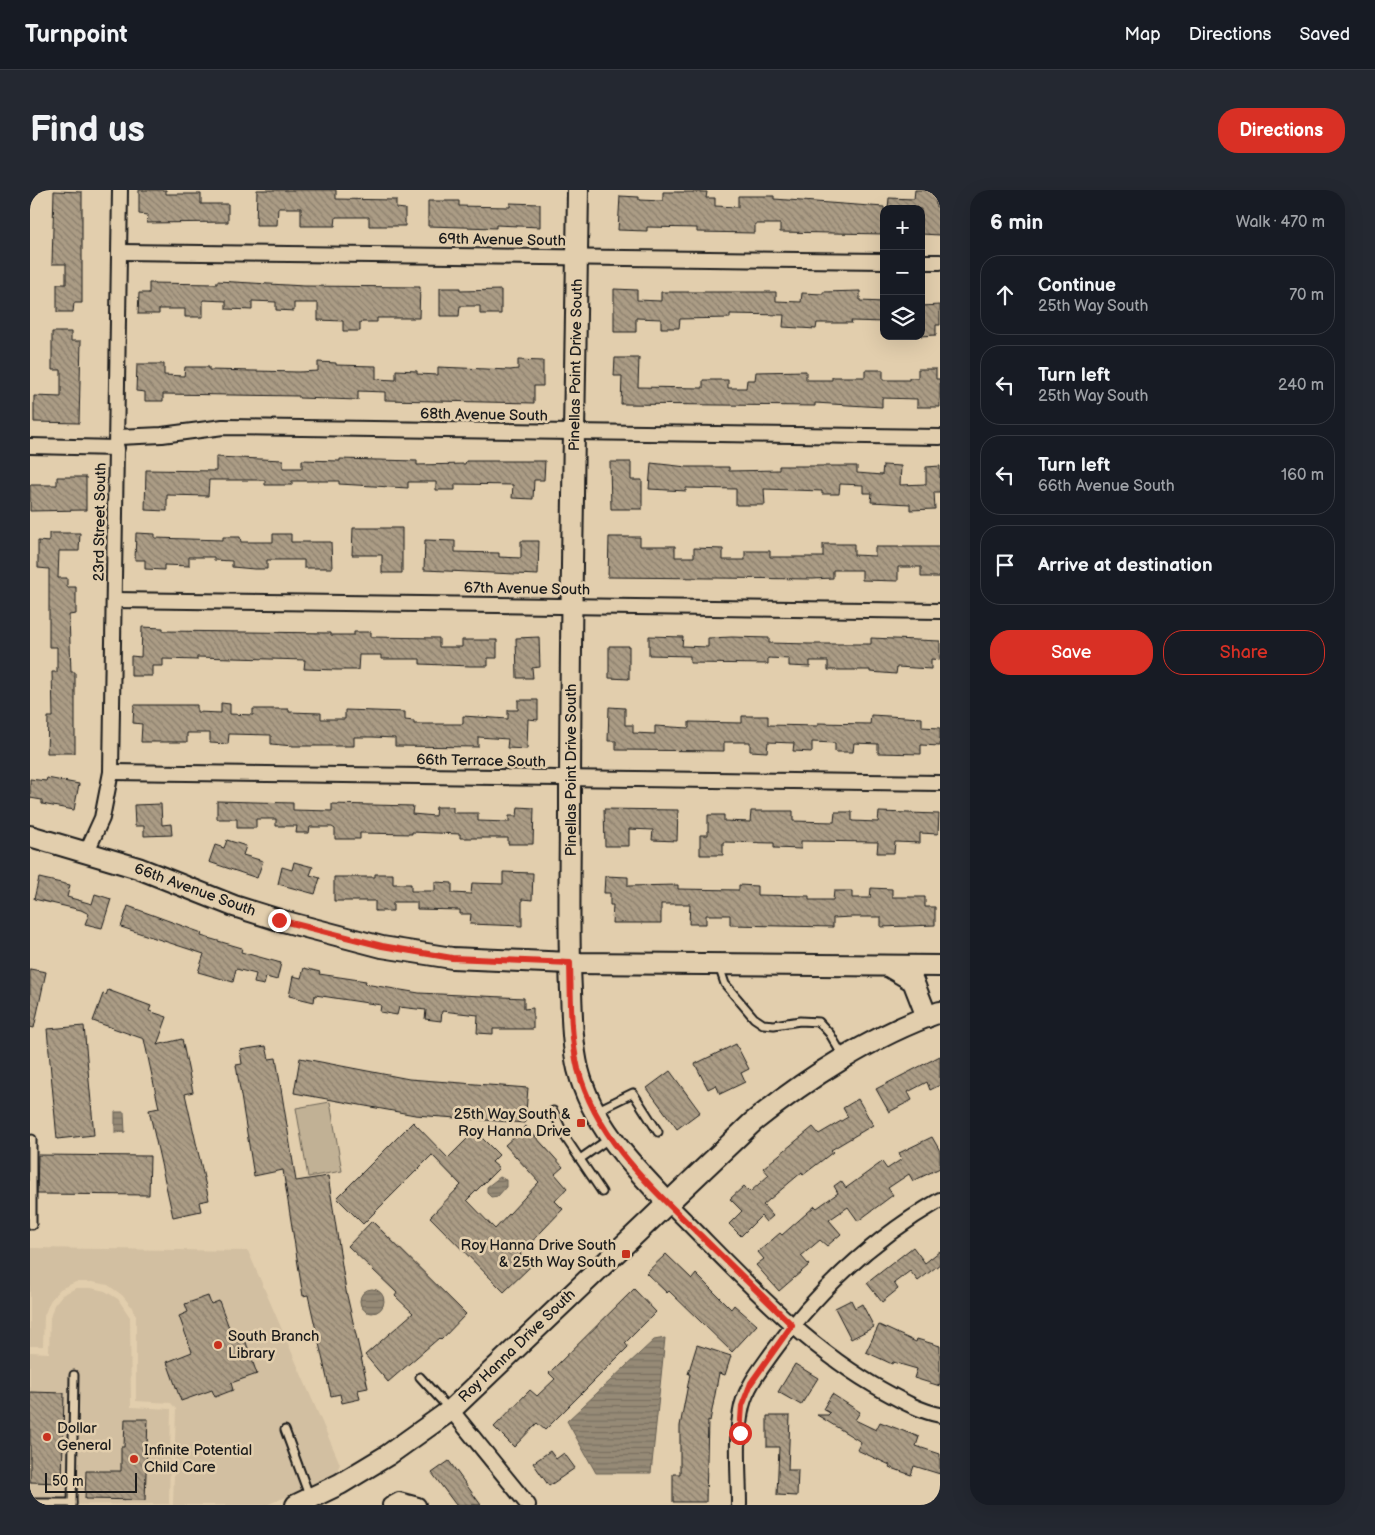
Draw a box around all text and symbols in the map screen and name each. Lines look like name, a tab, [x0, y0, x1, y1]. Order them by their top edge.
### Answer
text: Turnpoint	[25, 20, 128, 49]
text: Map	[1125, 24, 1161, 45]
text: Directions	[1189, 24, 1271, 45]
text: Saved	[1299, 24, 1350, 45]
button: Directions	[1218, 108, 1345, 153]
text: Find us	[30, 109, 145, 152]
map controls	[880, 205, 925, 340]
button: +	[880, 205, 925, 250]
text: 6 min	[990, 210, 1043, 235]
text: Walk · 470 m	[1236, 213, 1325, 232]
street label: 69th Avenue South	[438, 229, 566, 251]
button: −	[880, 250, 925, 295]
text: Continue	[1038, 274, 1116, 297]
street label: Pinellas Point Drive South	[565, 279, 587, 451]
icon: ahead	[991, 281, 1019, 309]
text: 70 m	[1289, 286, 1324, 305]
button: layers	[880, 295, 925, 340]
text: 25th Way South	[1038, 297, 1148, 316]
text: Turn left	[1038, 364, 1110, 387]
icon: left	[991, 371, 1019, 399]
text: 240 m	[1278, 376, 1324, 395]
text: 25th Way South	[1038, 387, 1148, 406]
street label: 68th Avenue South	[420, 404, 548, 426]
text: Turn left	[1038, 454, 1110, 477]
icon: left	[991, 461, 1019, 489]
street label: 23rd Street South	[89, 462, 111, 582]
text: 160 m	[1281, 466, 1324, 485]
text: 66th Avenue South	[1038, 477, 1175, 496]
icon: arrive	[991, 551, 1019, 579]
text: Arrive at destination	[1038, 554, 1213, 577]
street label: 67th Avenue South	[464, 578, 590, 600]
button: Save	[990, 630, 1153, 675]
button: Share	[1163, 630, 1325, 675]
street label: Pinellas Point Drive South	[562, 684, 581, 856]
street label: 66th Terrace South	[416, 750, 546, 772]
street label: 66th Avenue South	[132, 859, 258, 921]
route end	[268, 909, 291, 932]
place label: 25th Way South & Roy Hanna Drive	[454, 1105, 571, 1141]
marker: 25th Way South & Roy Hanna Drive	[575, 1117, 587, 1129]
place label: Roy Hanna Drive South & 25th Way South	[461, 1236, 616, 1272]
marker: Roy Hanna Drive South & 25th Way South	[620, 1248, 632, 1260]
street label: Roy Hanna Drive South	[454, 1285, 580, 1407]
place label: South Branch Library	[228, 1327, 319, 1363]
marker: South Branch Library	[212, 1339, 224, 1351]
place label: Dollar General	[57, 1419, 111, 1455]
route start	[729, 1422, 752, 1445]
marker: Dollar General	[41, 1431, 53, 1443]
place label: Infinite Potential Child Care	[144, 1441, 252, 1477]
marker: Infinite Potential Child Care	[128, 1453, 140, 1465]
scale bar	[45, 1470, 138, 1493]
text: 50 m	[52, 1473, 84, 1490]

